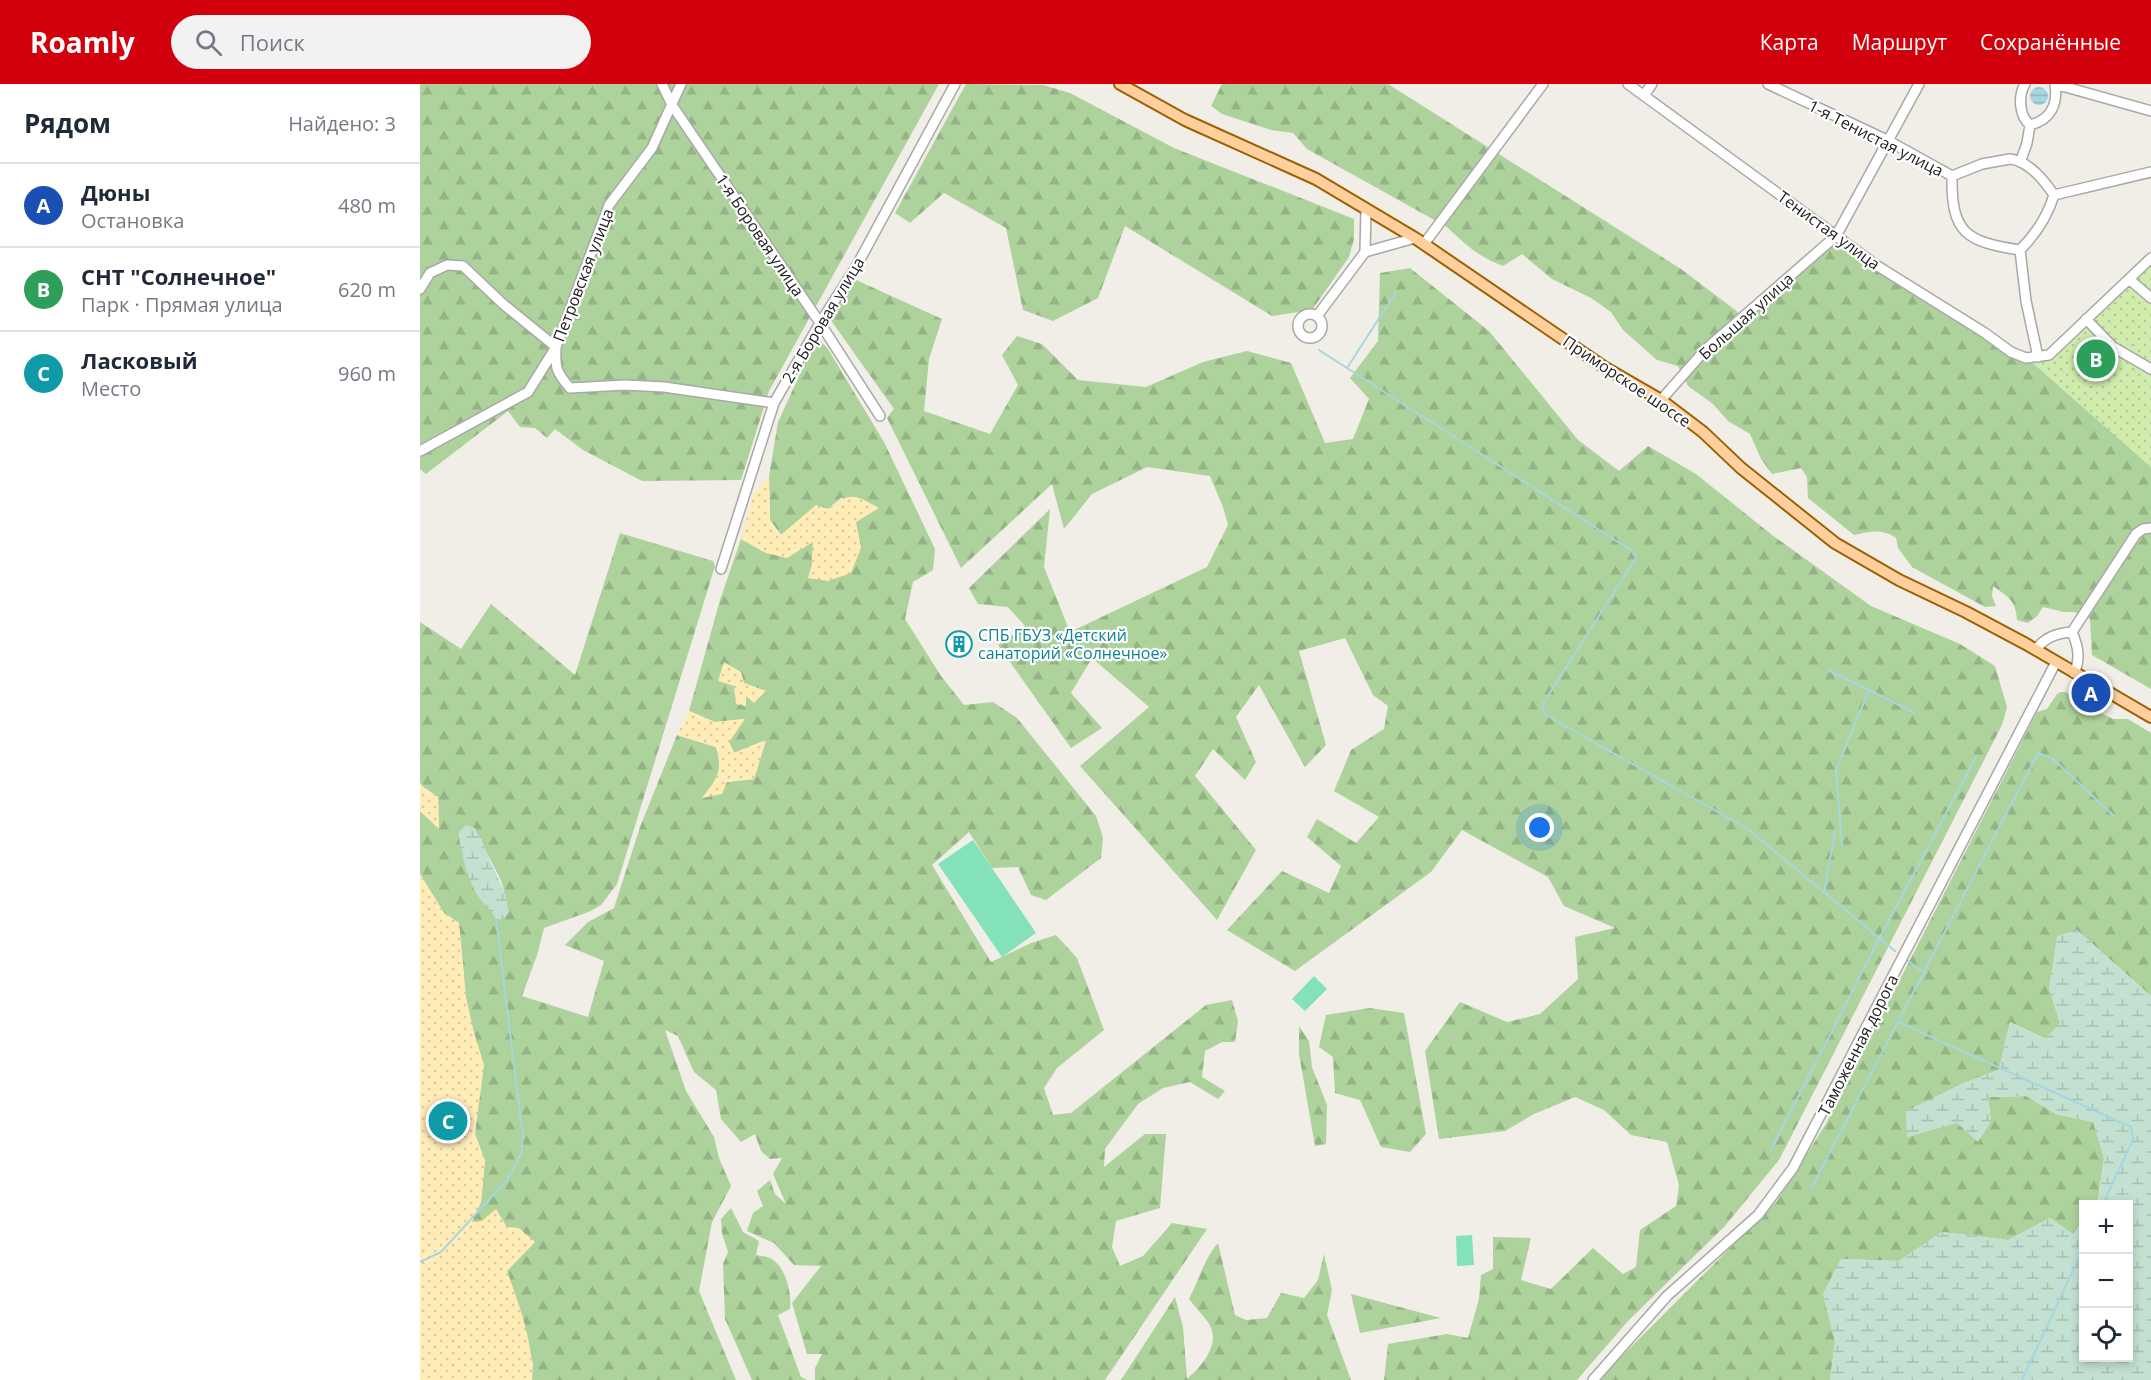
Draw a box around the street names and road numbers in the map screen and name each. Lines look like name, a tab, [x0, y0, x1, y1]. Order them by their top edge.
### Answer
street label: 1-я Тенистая улица	[1805, 94, 1947, 182]
street label: 1-я Боровая улица	[711, 169, 809, 301]
street label: Тенистая улица	[1773, 185, 1885, 275]
street label: Петровская улица	[547, 205, 619, 345]
street label: 2-я Боровая улица	[777, 253, 869, 387]
street label: Большая улица	[1694, 268, 1798, 364]
street label: Приморское шоссе	[1559, 330, 1695, 432]
street label: Таможенная дорога	[1813, 971, 1903, 1119]

